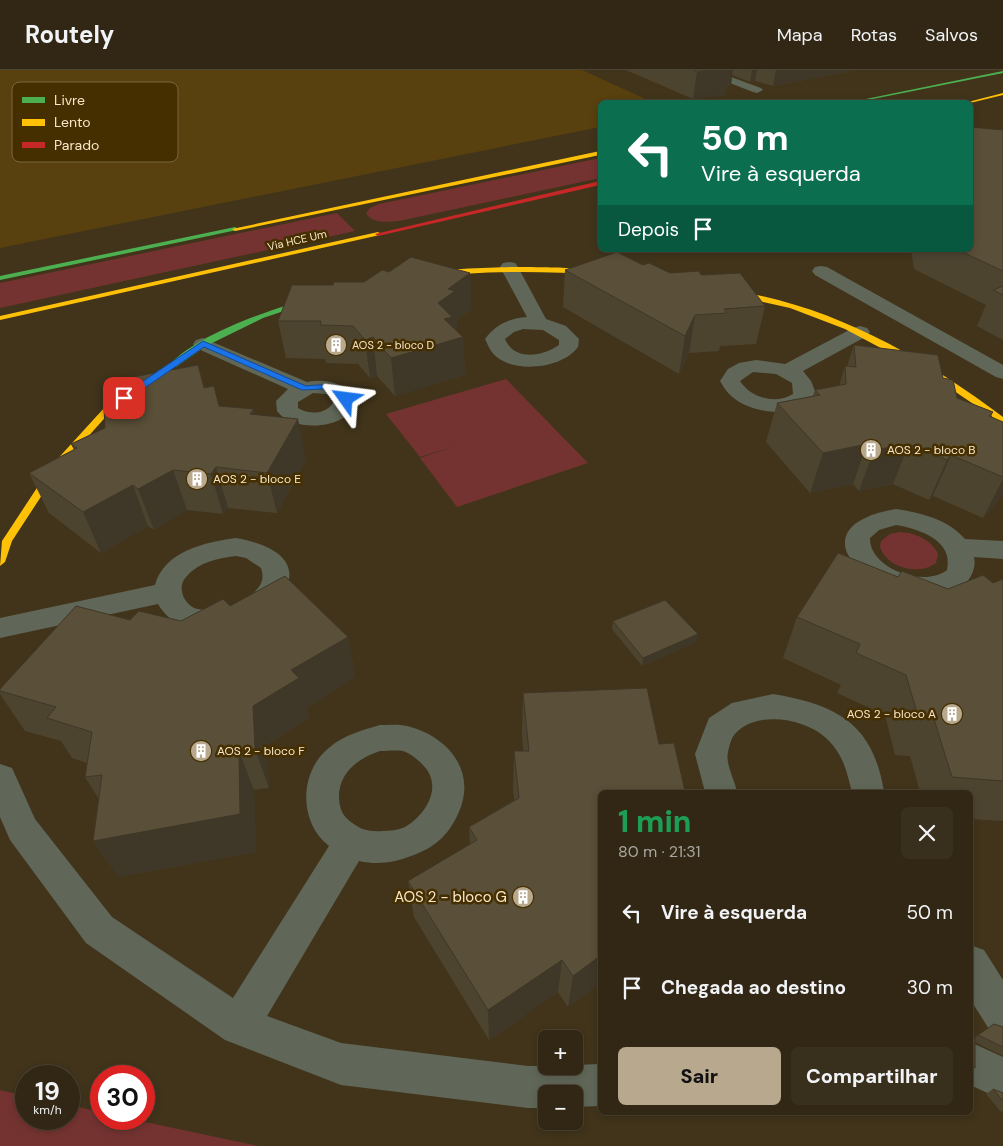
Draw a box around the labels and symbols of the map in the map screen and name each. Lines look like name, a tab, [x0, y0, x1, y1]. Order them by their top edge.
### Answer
legend	[12, 82, 178, 162]
text: Livre	[54, 91, 85, 109]
text: Lento	[54, 113, 91, 131]
text: Parado	[54, 136, 99, 154]
street label: Via HCE Um	[266, 226, 328, 254]
building icon: AOS 2 - bloco D	[324, 333, 348, 357]
place label: AOS 2 - bloco D	[352, 338, 434, 352]
position arrow	[319, 372, 371, 424]
pin	[103, 377, 145, 419]
building icon: AOS 2 - bloco B	[859, 438, 883, 462]
place label: AOS 2 - bloco B	[887, 442, 975, 458]
building icon: AOS 2 - bloco E	[185, 467, 209, 491]
place label: AOS 2 - bloco E	[213, 471, 301, 487]
building icon: AOS 2 - bloco A	[940, 702, 964, 726]
place label: AOS 2 - bloco A	[847, 706, 936, 722]
building icon: AOS 2 - bloco F	[189, 739, 213, 763]
place label: AOS 2 - bloco F	[217, 743, 305, 759]
building icon: AOS 2 - bloco G	[511, 885, 535, 909]
place label: AOS 2 - bloco G	[394, 887, 507, 907]
speed limit sign: 30	[90, 1065, 155, 1130]

